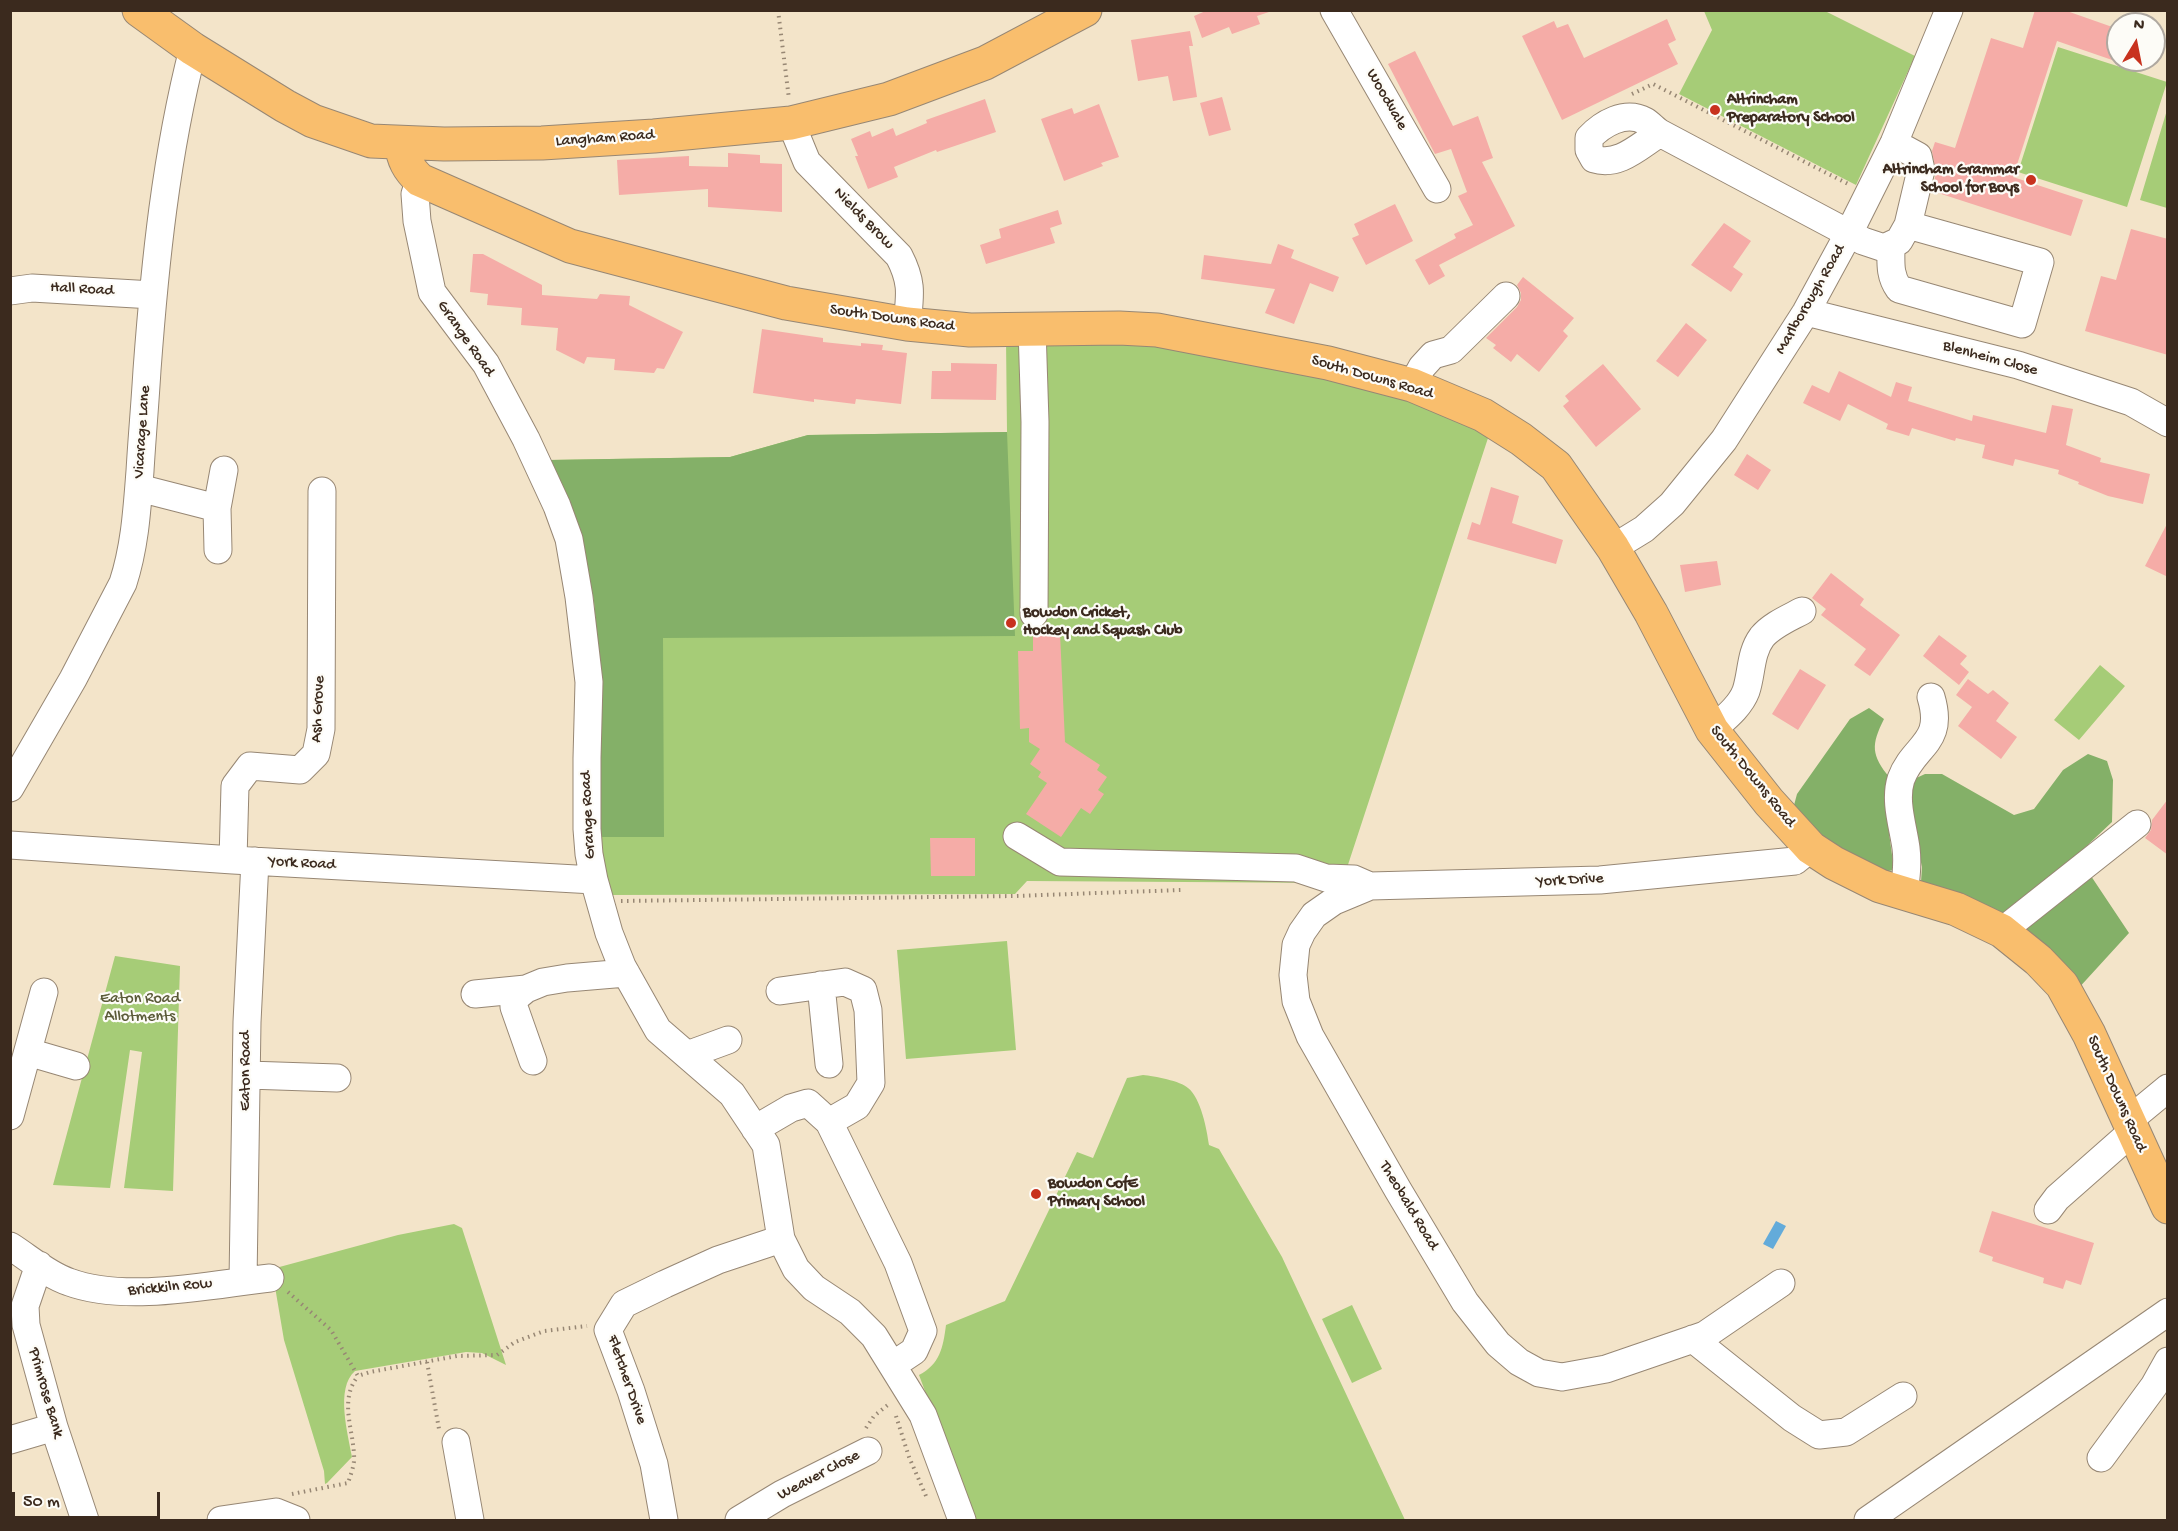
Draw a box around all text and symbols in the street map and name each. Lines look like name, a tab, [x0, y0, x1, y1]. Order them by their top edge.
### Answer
north arrow	[2106, 12, 2166, 72]
text: N	[2132, 15, 2146, 36]
street label: Woodvale	[1361, 66, 1411, 134]
place label: Altrincham Preparatory School	[1727, 91, 1855, 129]
marker: Altrincham Preparatory School	[1708, 103, 1722, 117]
street label: Langham Road	[555, 126, 655, 152]
place label: Altrincham Grammar School for Boys	[1883, 161, 2019, 199]
marker: Altrincham Grammar School for Boys	[2024, 173, 2038, 187]
street label: Nields Brow	[829, 184, 897, 254]
street label: Marlborough Road	[1772, 242, 1850, 358]
street label: Hall Road	[50, 279, 114, 301]
street label: Grange Road	[432, 297, 498, 381]
street label: South Downs Road	[829, 301, 955, 337]
street label: Blenheim Close	[1940, 337, 2040, 381]
street label: South Downs Road	[1309, 351, 1435, 405]
street label: Vicarage Lane	[130, 385, 156, 479]
place label: Bowdon Cricket, Hockey and Squash Club	[1023, 604, 1182, 642]
marker: Bowdon Cricket, Hockey and Squash Club	[1004, 616, 1018, 630]
street label: Ash Grove	[308, 675, 330, 743]
street label: South Downs Road	[1705, 722, 1799, 832]
street label: Grange Road	[577, 770, 601, 860]
street label: York Road	[268, 853, 336, 875]
street label: York Drive	[1536, 870, 1604, 892]
park label: Eaton Road Allotments	[100, 990, 180, 1028]
street label: Eaton Road	[237, 1031, 257, 1111]
street label: South Downs Road	[2082, 1033, 2150, 1155]
street label: Theobald Road	[1374, 1158, 1442, 1254]
place label: Bowdon CofE Primary School	[1048, 1175, 1145, 1213]
marker: Bowdon CofE Primary School	[1029, 1187, 1043, 1201]
street label: Brickkiln Row	[127, 1275, 213, 1301]
street label: Fletcher Drive	[602, 1333, 650, 1427]
street label: Primrose Bank	[23, 1346, 67, 1440]
street label: Weaver Close	[775, 1446, 863, 1506]
scale bar	[15, 1480, 164, 1518]
text: 50 m	[23, 1492, 60, 1513]

